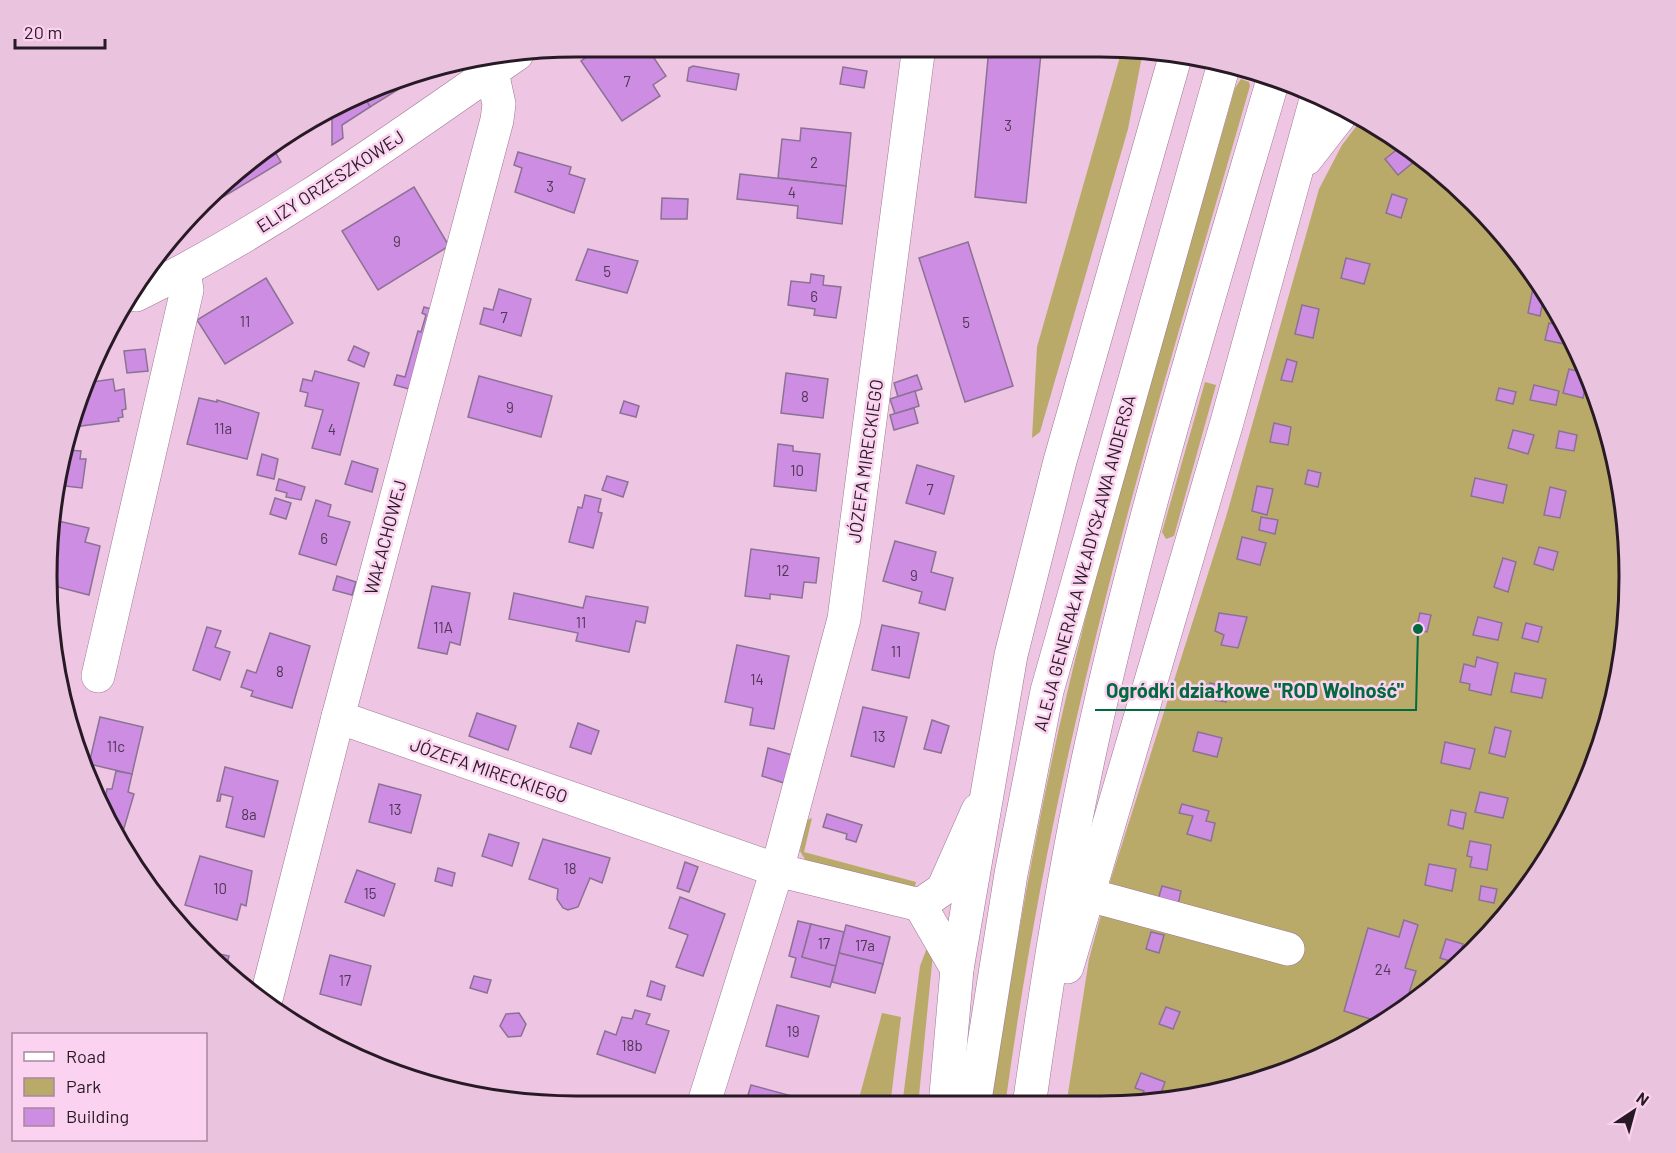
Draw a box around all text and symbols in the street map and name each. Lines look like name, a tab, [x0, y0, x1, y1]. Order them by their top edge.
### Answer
scale bar	[15, 12, 105, 50]
text: 20 m	[24, 21, 62, 43]
house number: 7	[623, 72, 631, 90]
house number: 3	[1004, 116, 1012, 134]
street label: ELIZY ORZESZKOWEJ	[252, 125, 408, 237]
house number: 2	[810, 153, 818, 171]
house number: 3	[546, 177, 554, 195]
house number: 4	[788, 183, 796, 201]
house number: 9	[393, 232, 401, 250]
house number: 5	[603, 262, 611, 280]
house number: 6	[810, 287, 818, 305]
house number: 7	[500, 308, 508, 326]
house number: 11	[240, 312, 250, 330]
house number: 5	[962, 313, 970, 331]
street label: JÓZEFA MIRECKIEGO	[843, 378, 887, 544]
house number: 8	[801, 387, 809, 405]
street label: ALEJA GENERAŁA WŁADYSŁAWA ANDERSA	[1028, 392, 1140, 734]
house number: 9	[506, 398, 514, 416]
house number: 11a	[214, 419, 232, 437]
house number: 4	[328, 420, 336, 438]
house number: 10	[790, 461, 804, 479]
street label: WAŁACHOWEJ	[359, 477, 411, 597]
house number: 7	[926, 480, 934, 498]
house number: 6	[320, 529, 328, 547]
house number: 12	[776, 561, 790, 579]
house number: 9	[910, 566, 918, 584]
house number: 11	[576, 613, 586, 631]
house number: 11A	[433, 618, 453, 636]
house number: 11	[891, 642, 901, 660]
house number: 8	[276, 662, 284, 680]
house number: 14	[750, 670, 764, 688]
callout: Ogródki działkowe "ROD Wolność"	[1095, 672, 1416, 710]
text: Ogródki działkowe "ROD Wolność"	[1106, 678, 1404, 702]
house number: 13	[873, 727, 885, 745]
street label: JÓZEFA MIRECKIEGO	[407, 733, 571, 807]
house number: 11c	[107, 737, 125, 755]
house number: 13	[389, 800, 401, 818]
house number: 8a	[241, 805, 257, 823]
house number: 18	[563, 859, 577, 877]
house number: 10	[213, 879, 227, 897]
house number: 15	[364, 884, 376, 902]
house number: 17	[818, 934, 830, 952]
house number: 17a	[855, 936, 875, 954]
house number: 24	[1375, 960, 1391, 978]
house number: 17	[339, 971, 351, 989]
house number: 19	[786, 1022, 800, 1040]
legend	[12, 1033, 207, 1141]
house number: 18b	[621, 1036, 643, 1054]
text: Road	[66, 1045, 106, 1067]
text: Park	[66, 1075, 101, 1097]
north arrow	[1604, 1081, 1664, 1141]
text: N	[1633, 1088, 1653, 1109]
text: Building	[66, 1105, 129, 1127]

